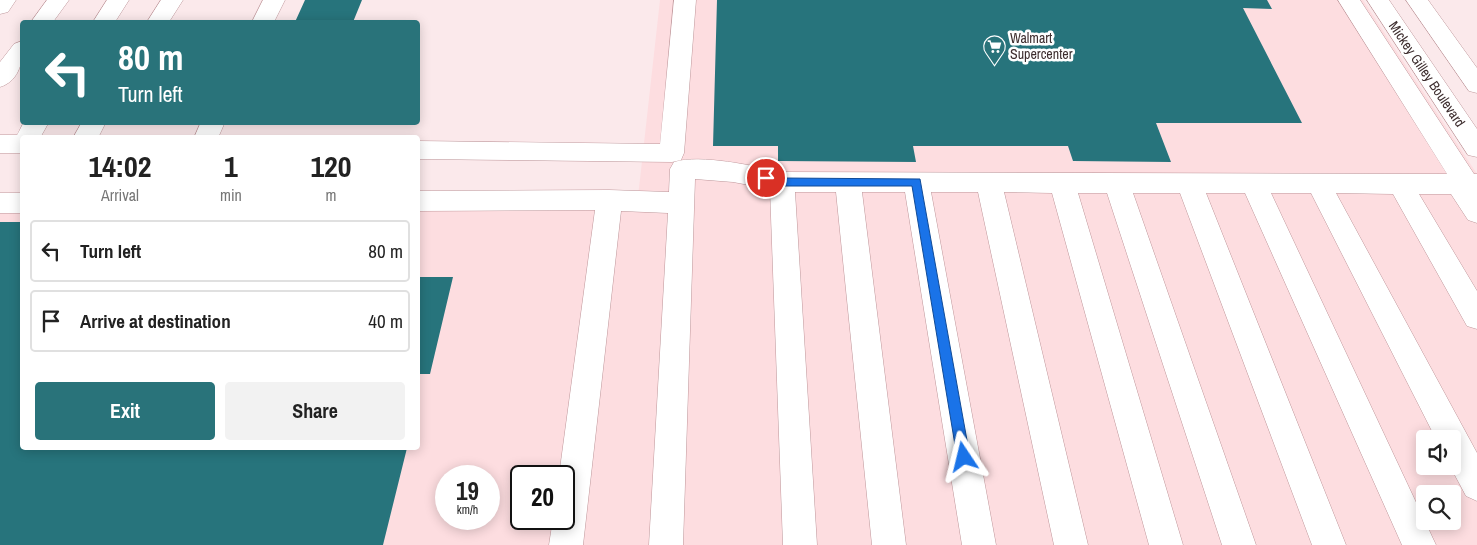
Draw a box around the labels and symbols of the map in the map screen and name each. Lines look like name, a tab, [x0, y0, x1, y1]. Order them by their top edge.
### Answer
street label: Mickey Gilley Boulevard	[1385, 18, 1469, 130]
place label: Walmart Supercenter	[1010, 29, 1073, 63]
supermarket icon: Walmart Supercenter	[982, 34, 1006, 65]
pin	[745, 157, 787, 199]
position arrow	[937, 430, 989, 482]
speed limit sign: 20	[510, 465, 575, 530]

